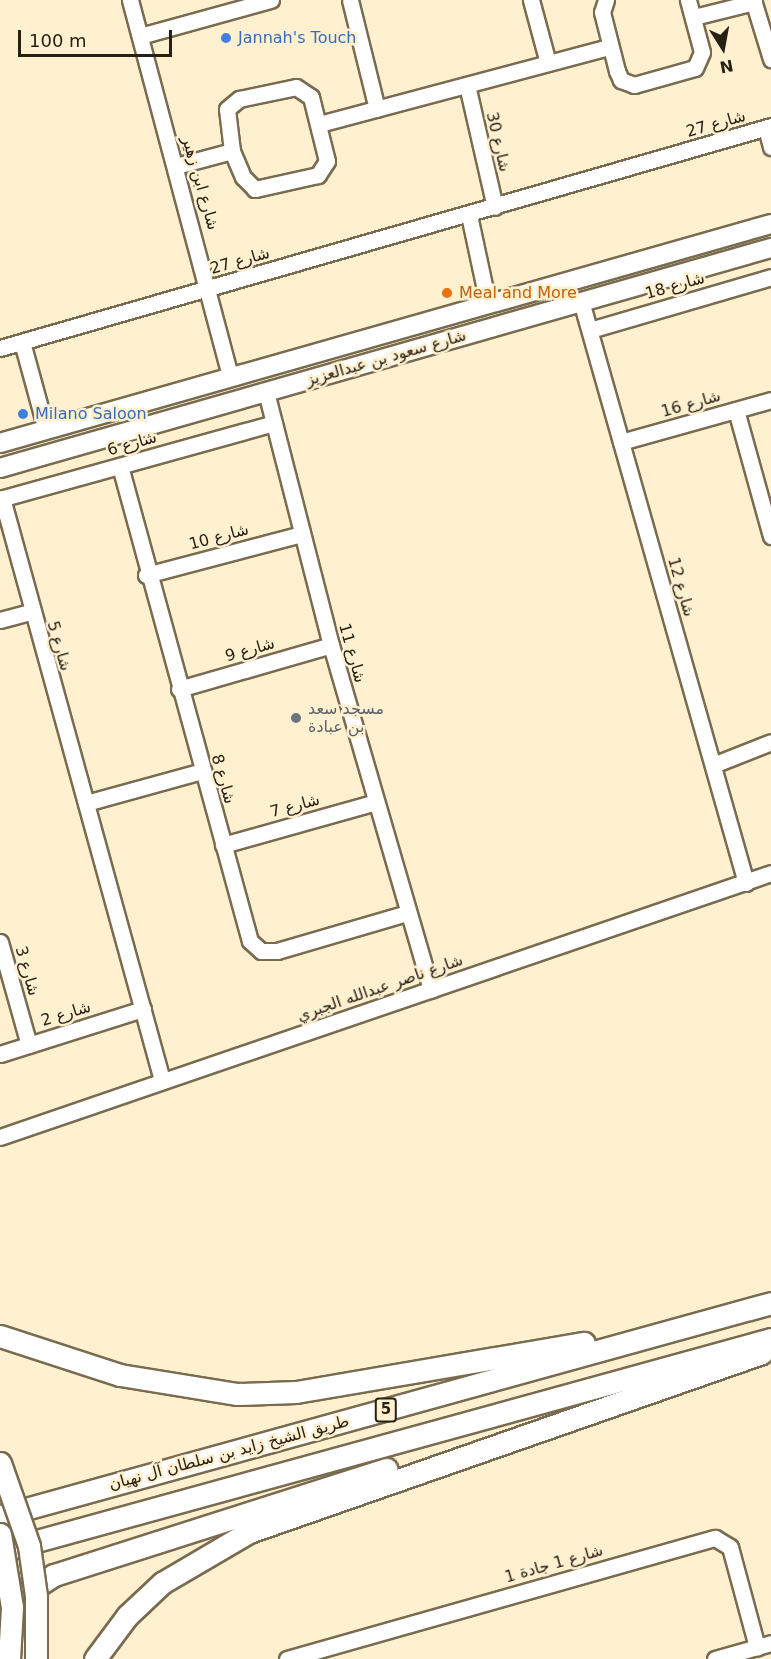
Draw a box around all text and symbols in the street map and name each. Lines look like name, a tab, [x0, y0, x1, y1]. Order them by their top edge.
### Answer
scale bar	[21, 18, 176, 56]
north arrow	[693, 18, 753, 78]
place label: Jannah's Touch	[238, 28, 356, 48]
text: 100 m	[29, 30, 87, 51]
marker: Jannah's Touch	[219, 31, 233, 45]
text: N	[718, 56, 735, 77]
street label: شارع 27	[684, 106, 748, 142]
street label: شارع 30	[482, 110, 514, 174]
street label: شارع ابن زهير	[177, 134, 223, 232]
street label: شارع 27	[208, 243, 272, 279]
street label: شارع 18	[643, 268, 707, 304]
place label: Meal and More	[459, 283, 577, 303]
marker: Meal and More	[440, 286, 454, 300]
street label: شارع سعود بن عبدالعزيز	[304, 326, 468, 390]
street label: شارع 16	[659, 386, 723, 422]
place label: Milano Saloon	[35, 404, 147, 424]
marker: Milano Saloon	[16, 407, 30, 421]
street label: شارع 6	[105, 428, 159, 460]
street label: شارع 10	[187, 520, 251, 554]
street label: شارع 12	[663, 555, 699, 619]
street label: شارع 5	[43, 619, 75, 673]
street label: شارع 11	[334, 621, 370, 685]
street label: شارع 9	[223, 634, 277, 666]
place label: مسجد سعد بن عبادة	[308, 699, 384, 737]
marker: مسجد سعد بن عبادة	[289, 711, 303, 725]
street label: شارع 8	[207, 752, 239, 806]
street label: شارع 7	[268, 790, 322, 822]
street label: شارع 3	[11, 944, 43, 998]
street label: شارع ناصر عبدالله الجبري	[294, 951, 466, 1025]
street label: شارع 2	[39, 997, 93, 1031]
road number: 5	[374, 1398, 398, 1422]
street label: طريق الشيخ زايد بن سلطان آل نهيان	[107, 1412, 351, 1494]
street label: شارع 1 جادة 1	[503, 1541, 605, 1587]

